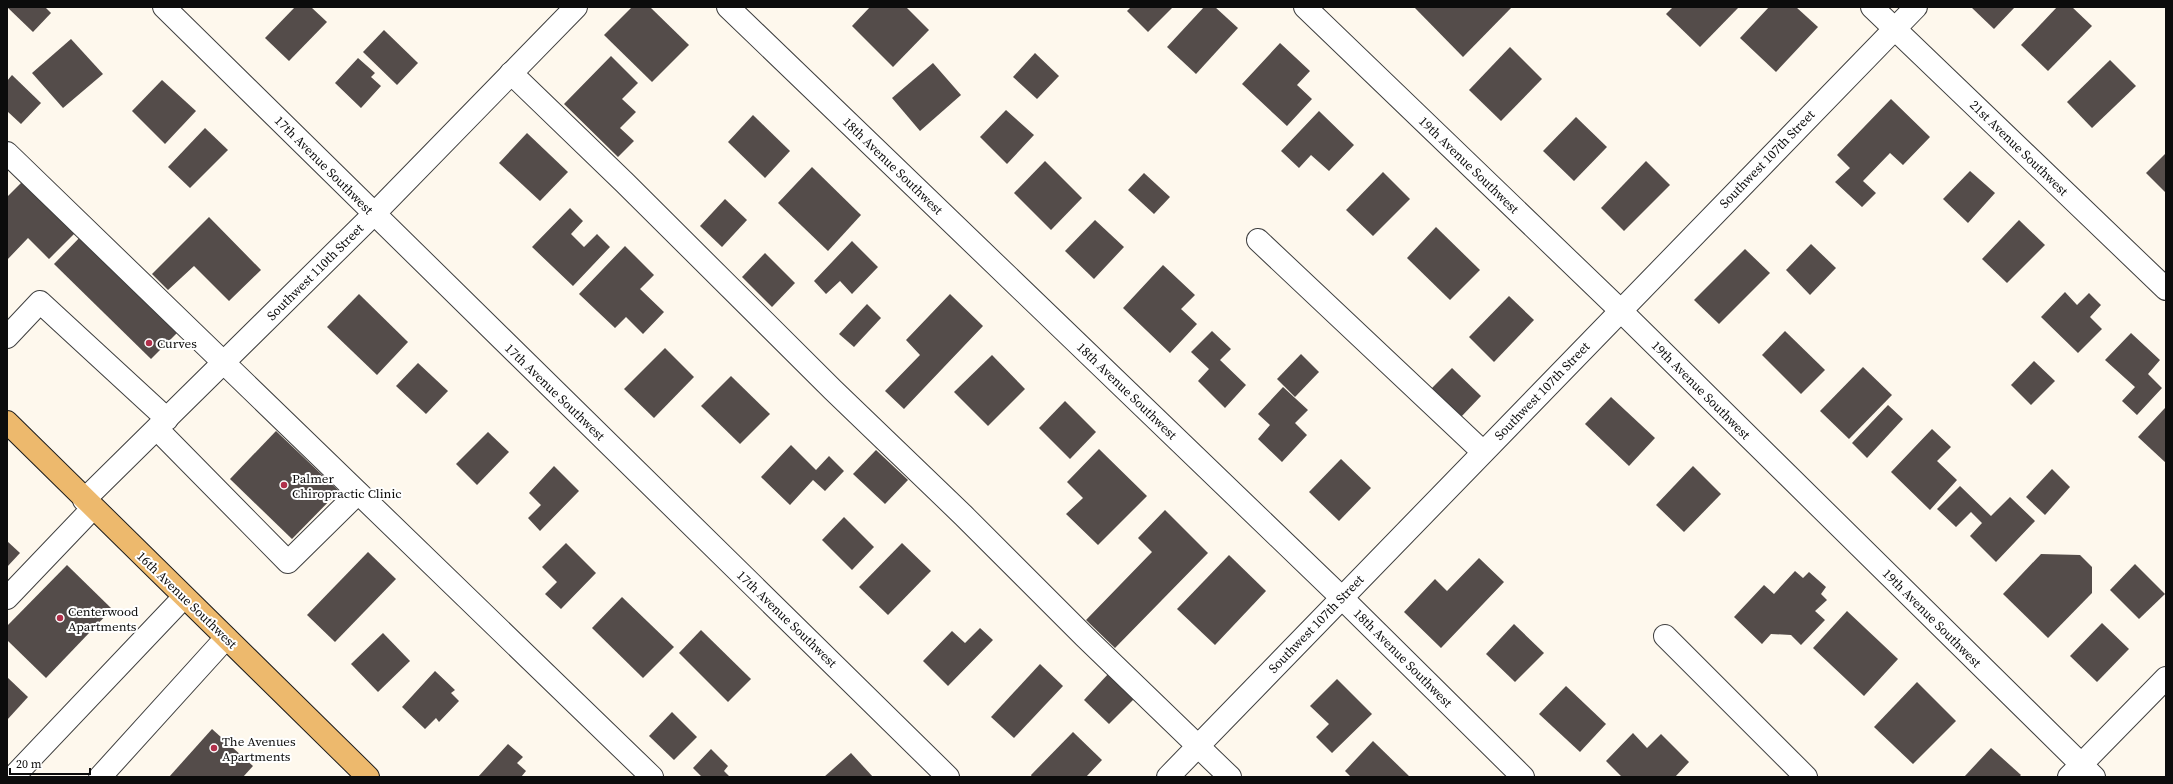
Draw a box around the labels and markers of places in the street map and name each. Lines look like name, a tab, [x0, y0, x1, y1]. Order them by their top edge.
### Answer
place label: Curves	[157, 335, 197, 352]
marker: Curves	[144, 338, 154, 348]
place label: Palmer Chiropractic Clinic	[292, 470, 402, 502]
marker: Palmer Chiropractic Clinic	[279, 480, 289, 490]
place label: Centerwood Apartments	[68, 603, 139, 635]
marker: Centerwood Apartments	[55, 613, 65, 623]
place label: The Avenues Apartments	[222, 733, 296, 765]
marker: The Avenues Apartments	[209, 743, 219, 753]

